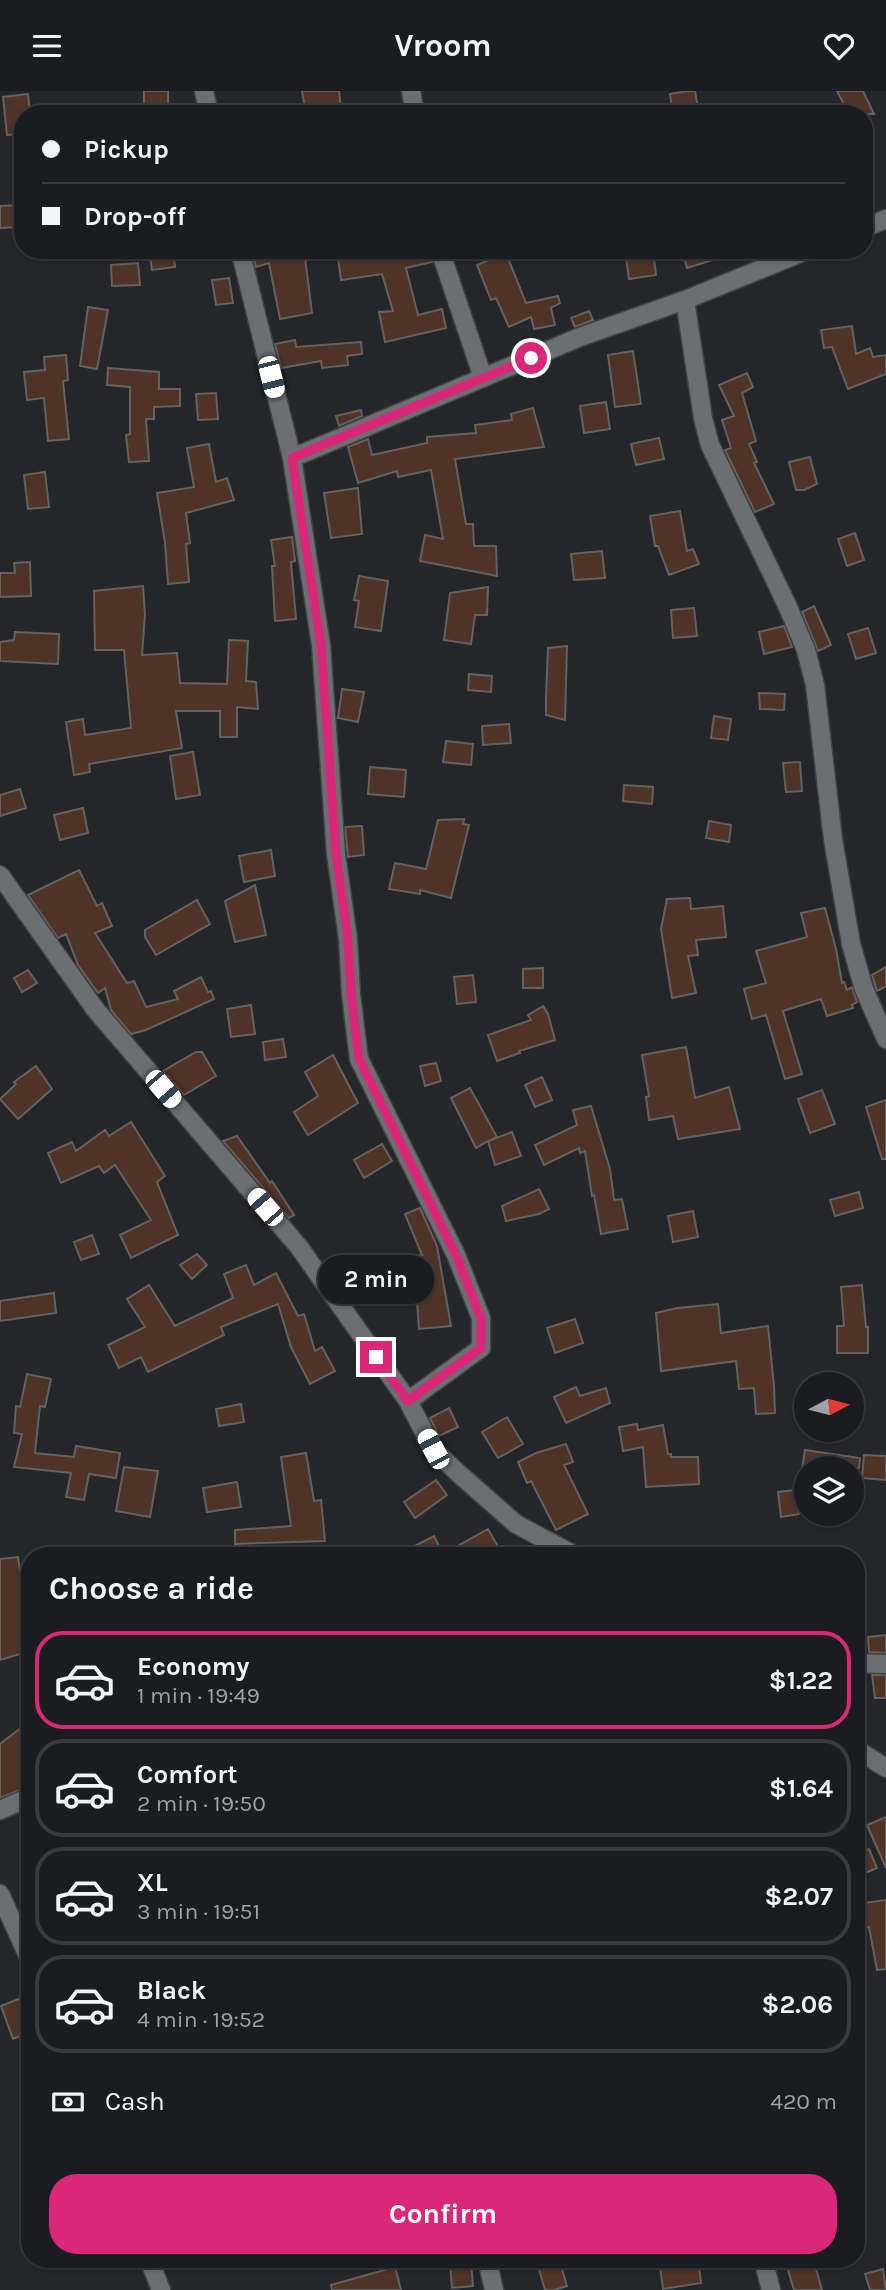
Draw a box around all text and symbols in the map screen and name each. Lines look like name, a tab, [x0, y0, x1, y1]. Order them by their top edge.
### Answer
icon: menu	[28, 27, 66, 65]
text: Vroom	[394, 27, 492, 64]
icon: heart	[820, 27, 858, 65]
text: Pickup	[84, 134, 169, 165]
text: Drop-off	[84, 201, 186, 232]
route start	[515, 342, 547, 374]
car	[256, 354, 287, 400]
car	[142, 1066, 185, 1112]
car	[244, 1184, 287, 1230]
callout: 2 min	[318, 1255, 434, 1305]
text: 2 min	[344, 1266, 408, 1293]
route end	[360, 1341, 392, 1373]
north arrow	[794, 1372, 864, 1442]
map controls	[794, 1372, 864, 1526]
car	[414, 1426, 453, 1472]
button: layers	[794, 1456, 864, 1526]
text: Choose a ride	[49, 1570, 254, 1607]
icon: car	[53, 1649, 116, 1712]
text: Economy	[137, 1651, 249, 1682]
text: $1.22	[769, 1665, 833, 1696]
text: 1 min · 19:49	[137, 1682, 260, 1709]
icon: car	[53, 1757, 116, 1820]
text: Comfort	[137, 1759, 238, 1790]
text: $1.64	[769, 1773, 833, 1804]
text: 2 min · 19:50	[137, 1790, 266, 1817]
icon: car	[53, 1865, 116, 1928]
text: XL	[137, 1867, 168, 1898]
text: $2.07	[764, 1881, 833, 1912]
text: 3 min · 19:51	[137, 1898, 260, 1925]
icon: car	[53, 1973, 116, 2036]
text: Black	[137, 1975, 206, 2006]
text: $2.06	[762, 1989, 833, 2020]
text: 4 min · 19:52	[137, 2006, 265, 2033]
icon: cash	[49, 2083, 87, 2121]
text: Cash	[105, 2086, 165, 2117]
text: 420 m	[770, 2088, 837, 2115]
button: Confirm	[49, 2174, 837, 2254]

